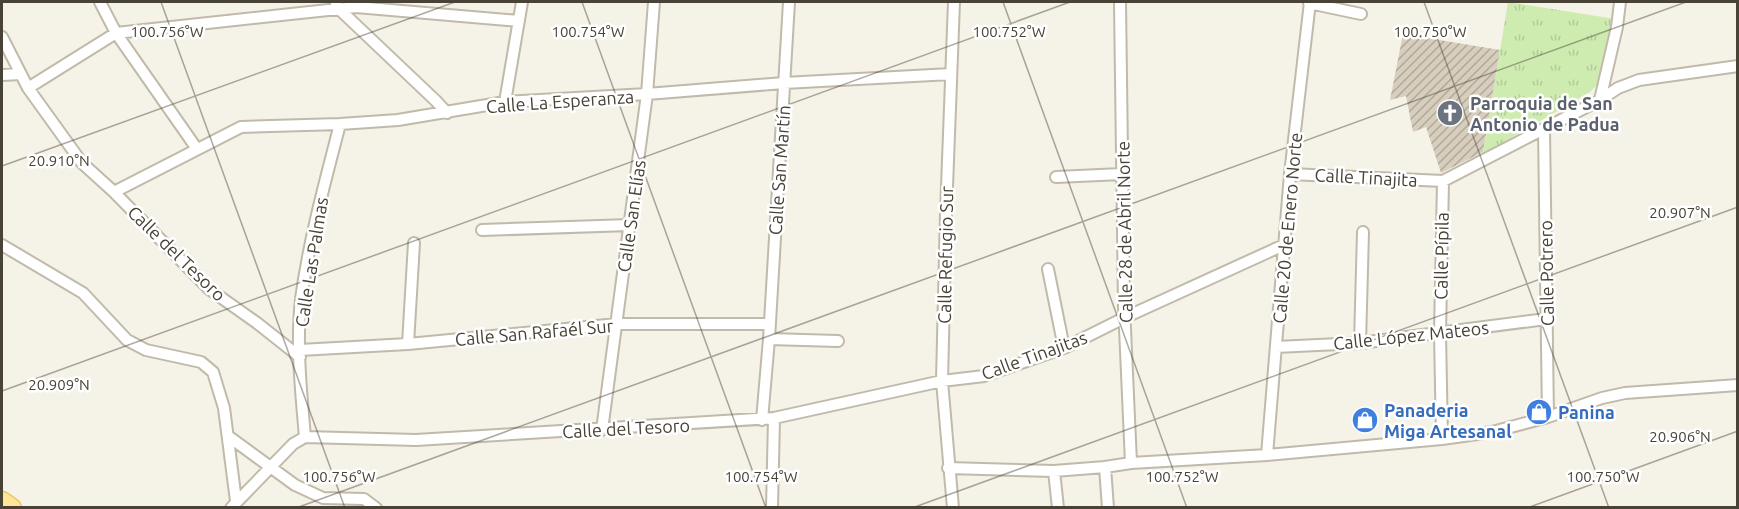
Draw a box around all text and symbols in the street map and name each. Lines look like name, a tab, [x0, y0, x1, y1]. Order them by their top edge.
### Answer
text: 100.756°W	[130, 23, 204, 40]
text: 100.754°W	[551, 23, 625, 40]
text: 100.752°W	[972, 23, 1046, 40]
text: 100.750°W	[1393, 23, 1467, 40]
street label: Calle La Esperanza	[485, 86, 635, 116]
place label: Parroquia de San Antonio de Padua	[1470, 93, 1620, 134]
church icon: Parroquia de San Antonio de Padua	[1435, 98, 1465, 128]
street label: Calle San Martín	[764, 104, 794, 236]
street label: Calle 20 de Enero Norte	[1269, 132, 1305, 324]
street label: Calle 28 de Abril Norte	[1112, 141, 1136, 323]
text: 20.910°N	[28, 152, 90, 169]
street label: Calle San Elías	[613, 158, 649, 273]
street label: Calle Tinajita	[1314, 164, 1418, 190]
street label: Calle Refugio Sur	[934, 186, 956, 324]
street label: Calle Las Palmas	[291, 195, 331, 328]
street label: Calle del Tesoro	[124, 201, 230, 305]
text: 20.907°N	[1649, 204, 1711, 221]
street label: Calle Pípila	[1430, 212, 1452, 300]
street label: Calle Potrero	[1535, 220, 1557, 326]
street label: Calle San Rafaél Sur	[454, 315, 614, 349]
street label: Calle López Mateos	[1332, 317, 1490, 353]
street label: Calle Tinajitas	[978, 327, 1090, 383]
text: 20.909°N	[28, 376, 90, 393]
shop icon: Panina	[1524, 397, 1554, 427]
place label: Panaderia Miga Artesanal	[1384, 400, 1512, 441]
place label: Panina	[1558, 402, 1615, 422]
shop icon: Panaderia Miga Artesanal	[1350, 405, 1380, 435]
street label: Calle del Tesoro	[562, 415, 690, 441]
text: 20.906°N	[1649, 428, 1711, 445]
text: 100.756°W	[302, 468, 376, 485]
text: 100.754°W	[724, 468, 798, 485]
text: 100.752°W	[1145, 468, 1219, 485]
text: 100.750°W	[1566, 468, 1640, 485]

